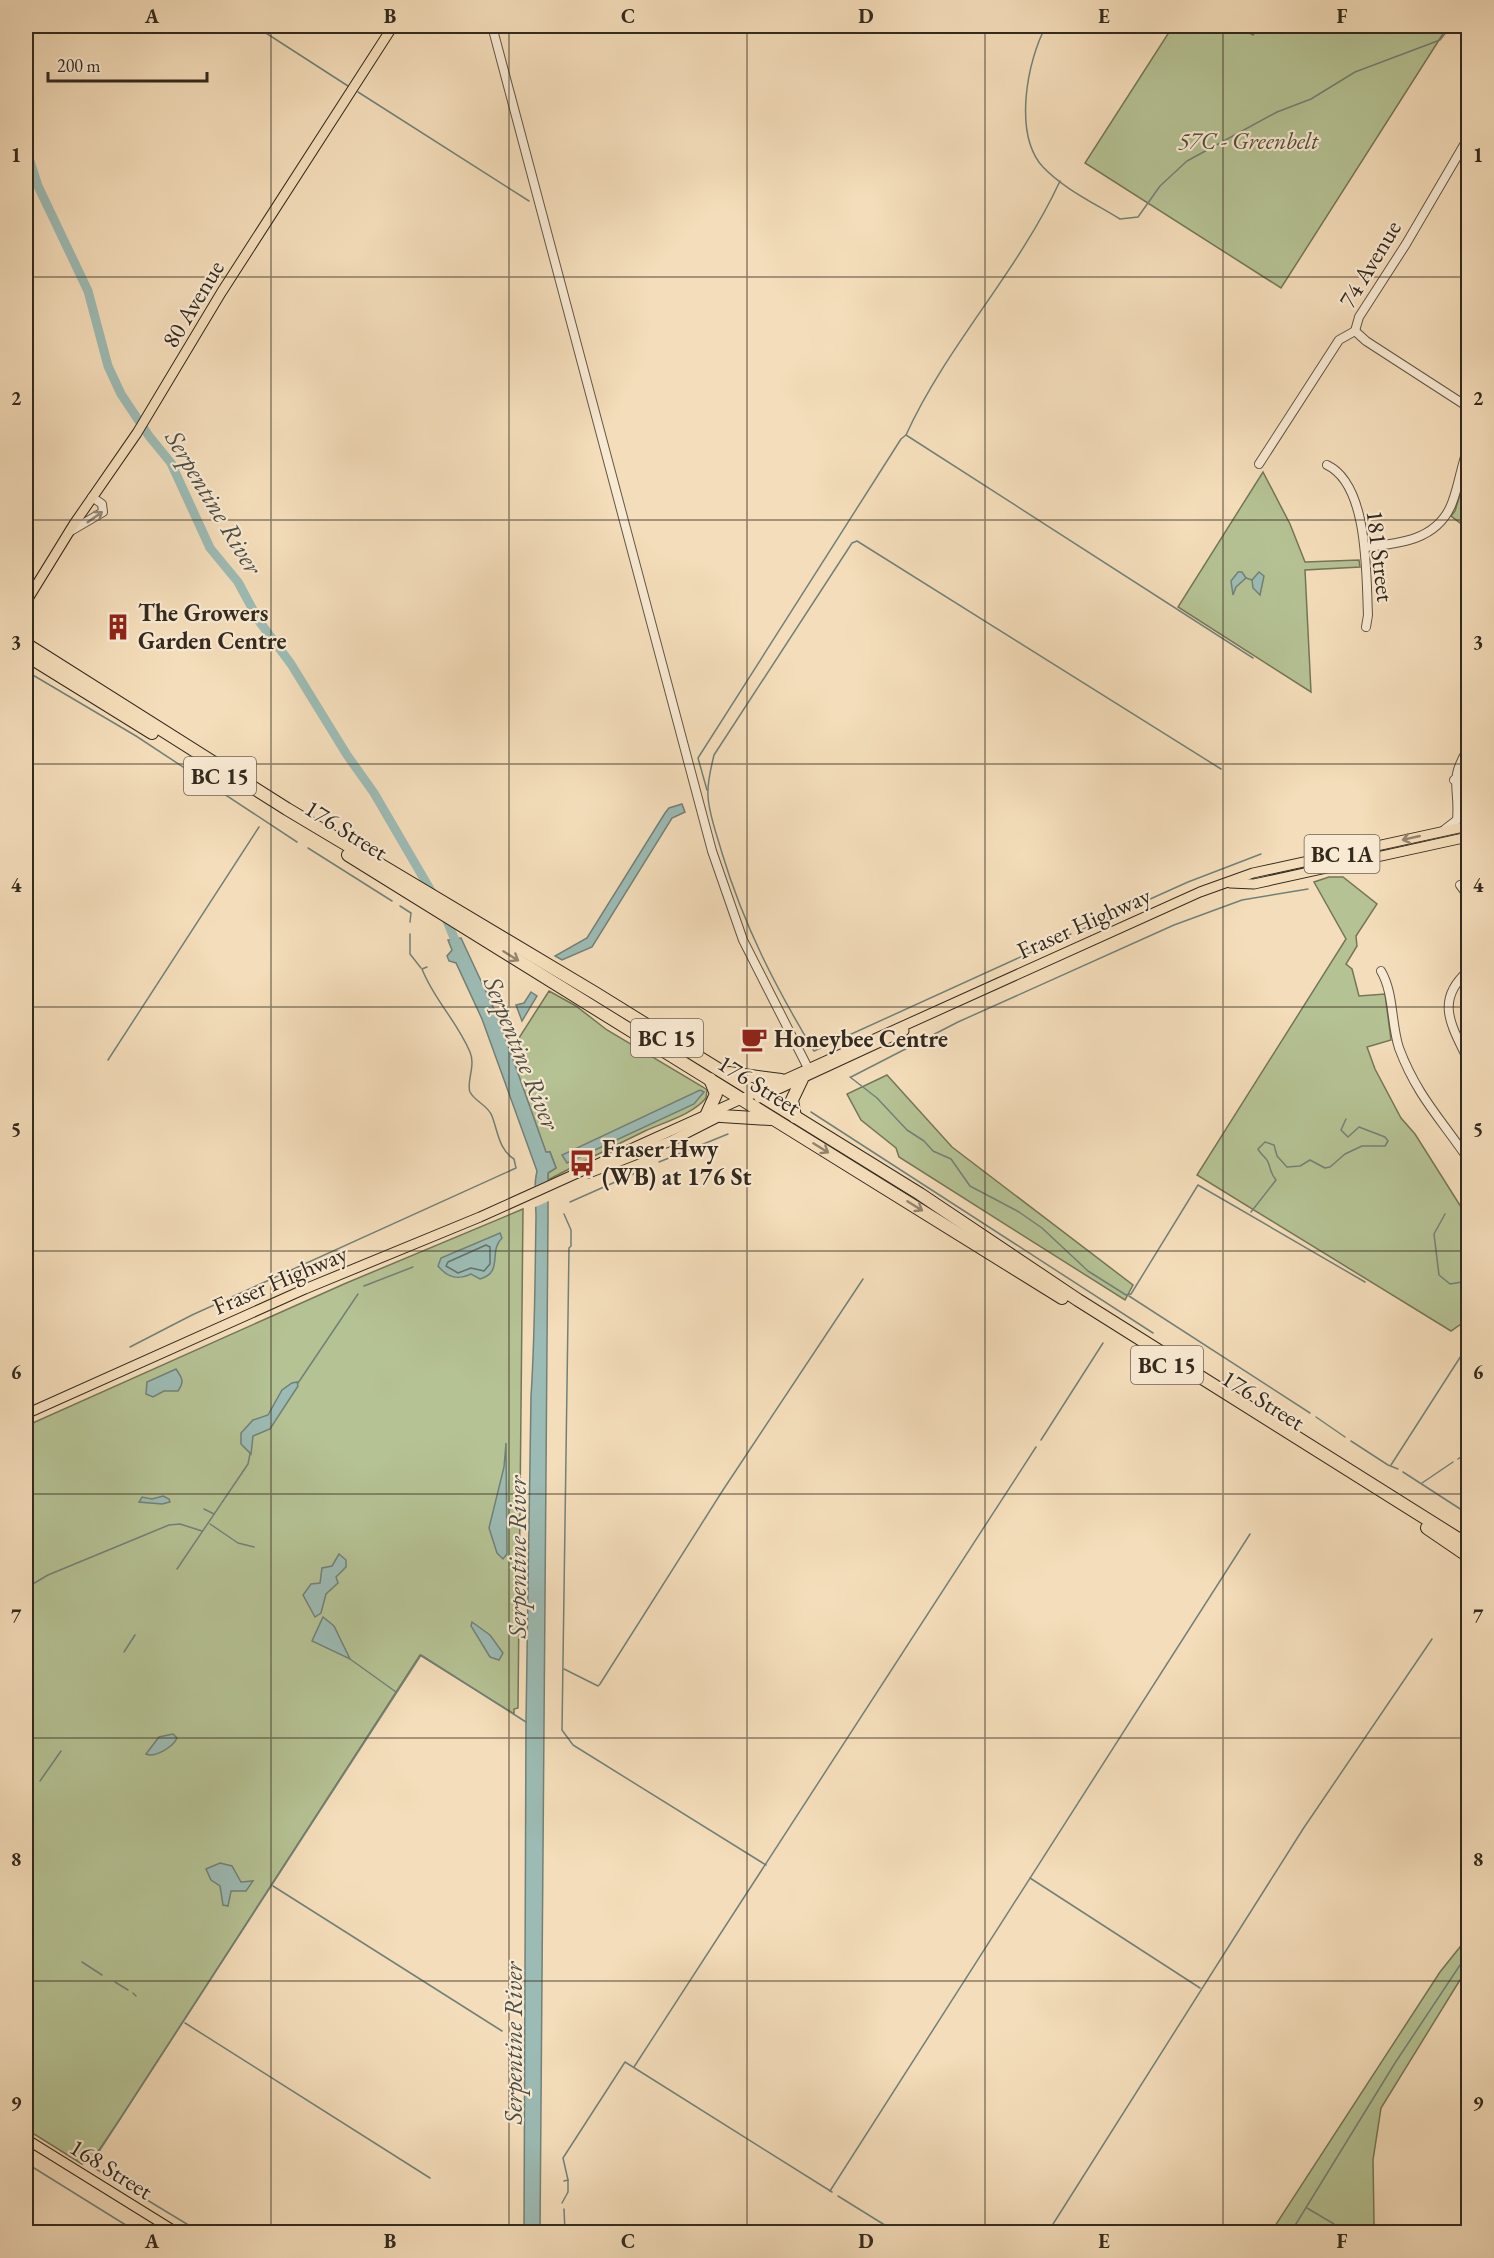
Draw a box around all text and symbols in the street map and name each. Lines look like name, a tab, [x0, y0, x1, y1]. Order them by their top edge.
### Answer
text: A	[144, 3, 160, 29]
text: B	[384, 3, 396, 29]
text: C	[621, 3, 635, 29]
text: D	[858, 3, 874, 29]
text: E	[1098, 3, 1110, 29]
text: F	[1337, 3, 1348, 29]
scale bar	[48, 45, 207, 83]
text: 200 m	[57, 54, 101, 77]
park label: 57C - Greenbelt	[1178, 125, 1319, 156]
text: 1	[11, 142, 21, 168]
text: 1	[1473, 142, 1483, 168]
street label: 74 Avenue	[1331, 214, 1408, 313]
street label: 80 Avenue	[154, 254, 231, 353]
text: 2	[11, 385, 22, 411]
text: 2	[1473, 385, 1484, 411]
water label: Serpentine River	[157, 423, 271, 581]
street label: 181 Street	[1360, 508, 1402, 604]
one-way arrow	[86, 511, 102, 523]
place label: The Growers Garden Centre	[138, 597, 286, 656]
building icon: The Growers Garden Centre	[103, 612, 133, 642]
text: 3	[11, 629, 21, 655]
text: 3	[1473, 629, 1483, 655]
road number: BC 15	[184, 757, 256, 795]
street label: 176 Street	[299, 792, 394, 867]
one-way arrow	[1402, 833, 1421, 845]
road number: BC 1A	[1304, 835, 1380, 873]
text: 4	[11, 872, 22, 898]
text: 4	[1473, 872, 1484, 898]
street label: Fraser Highway	[1012, 879, 1156, 966]
one-way arrow	[502, 951, 519, 963]
water label: Serpentine River	[475, 970, 569, 1136]
road number: BC 15	[631, 1019, 703, 1057]
place label: Honeybee Centre	[774, 1023, 948, 1055]
cafe icon: Honeybee Centre	[739, 1024, 769, 1054]
street label: 176 Street	[712, 1047, 807, 1122]
text: 5	[11, 1116, 21, 1142]
text: 5	[1473, 1116, 1483, 1142]
place label: Fraser Hwy (WB) at 176 St	[602, 1133, 752, 1192]
one-way arrow	[812, 1142, 829, 1154]
bus stop icon: Fraser Hwy (WB) at 176 St	[567, 1148, 597, 1178]
one-way arrow	[906, 1200, 923, 1212]
street label: Fraser Highway	[208, 1237, 352, 1322]
road number: BC 15	[1131, 1346, 1203, 1384]
text: 6	[11, 1359, 22, 1385]
text: 6	[1473, 1359, 1484, 1385]
street label: 176 Street	[1216, 1362, 1311, 1437]
water label: Serpentine River	[500, 1475, 534, 1639]
text: 7	[11, 1603, 22, 1629]
text: 7	[1473, 1603, 1484, 1629]
text: 8	[11, 1846, 21, 1872]
text: 8	[1473, 1846, 1483, 1872]
water label: Serpentine River	[496, 1961, 530, 2125]
text: 9	[11, 2090, 22, 2116]
text: 9	[1473, 2090, 1484, 2116]
street label: 168 Street	[64, 2131, 159, 2206]
text: A	[144, 2228, 160, 2254]
text: B	[384, 2228, 396, 2254]
text: C	[621, 2228, 635, 2254]
text: D	[858, 2228, 874, 2254]
text: E	[1098, 2228, 1110, 2254]
text: F	[1337, 2228, 1348, 2254]

